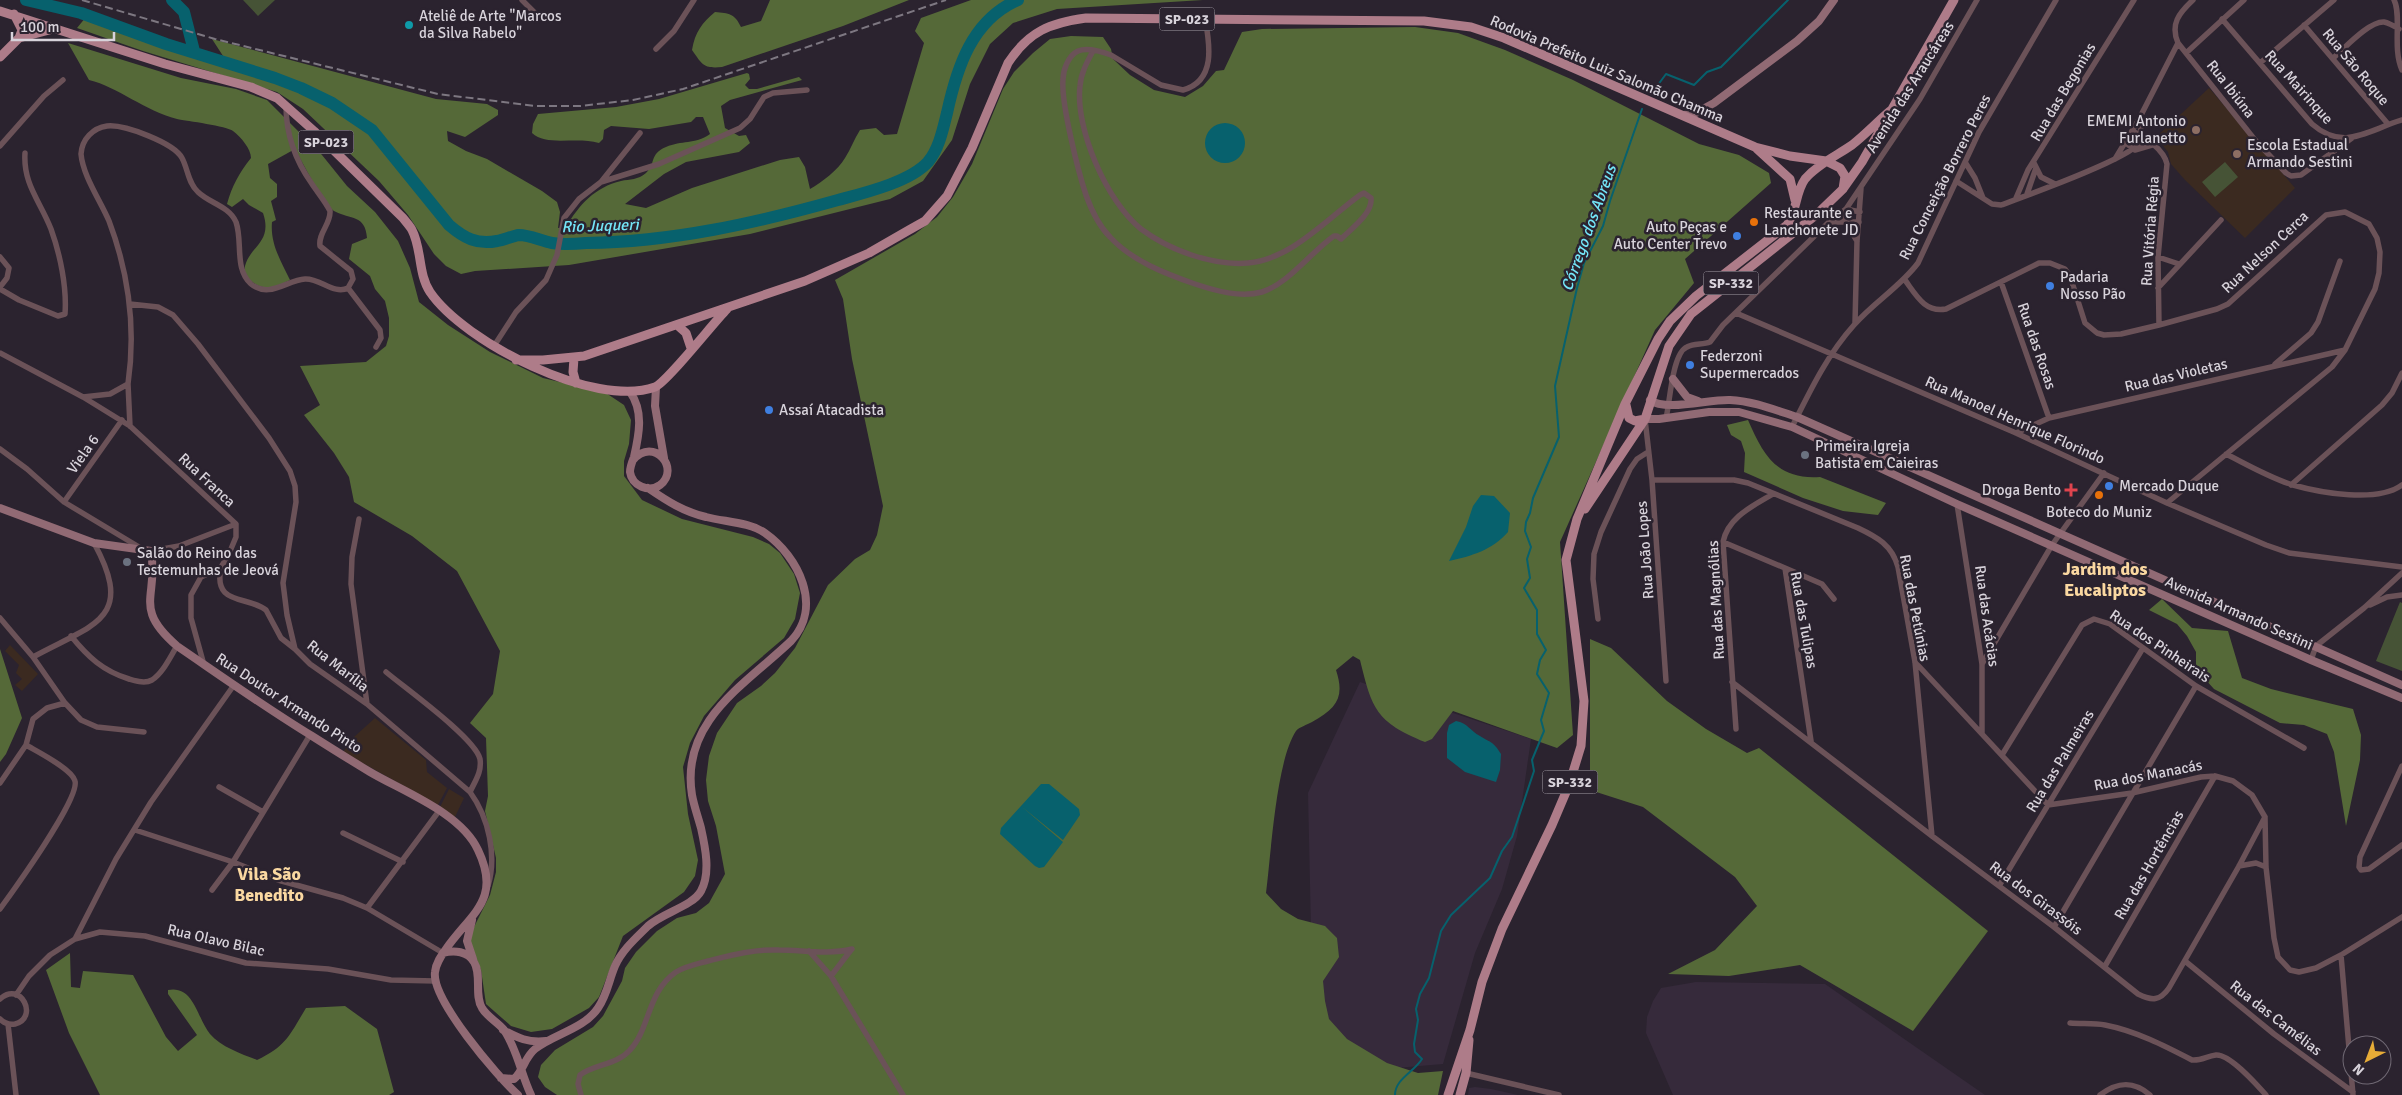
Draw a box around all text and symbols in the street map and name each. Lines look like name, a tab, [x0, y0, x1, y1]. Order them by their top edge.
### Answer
place label: Ateliê de Arte "Marcos da Silva Rabelo"	[419, 7, 562, 42]
road number: SP-023	[1160, 8, 1214, 30]
scale bar	[12, 10, 115, 42]
street label: Rodovia Prefeito Luiz Salomão Chamma	[1487, 11, 1727, 127]
text: 100 m	[20, 18, 60, 36]
street label: Avenida das Araucáreas	[1862, 18, 1958, 156]
marker: Ateliê de Arte "Marcos da Silva Rabelo"	[403, 19, 415, 31]
street label: Rua São Roque	[2319, 25, 2393, 109]
street label: Rua das Begonias	[2026, 39, 2100, 145]
street label: Rua Mairinque	[2261, 46, 2337, 128]
street label: Rua Ibiúna	[2203, 57, 2259, 121]
street label: Rua Conceição Borrero Peres	[1895, 91, 1995, 263]
place label: EMEMI Antonio Furlanetto	[2087, 112, 2186, 147]
marker: EMEMI Antonio Furlanetto	[2190, 124, 2202, 136]
road number: SP-023	[298, 130, 354, 154]
place label: Escola Estadual Armando Sestini	[2247, 136, 2353, 171]
marker: Escola Estadual Armando Sestini	[2231, 148, 2243, 160]
water label: Córrego dos Abreus	[1557, 160, 1622, 294]
street label: Rua Vitória Régia	[2137, 176, 2163, 286]
place label: Restaurante e Lanchonete JD	[1764, 204, 1859, 239]
street label: Rua Nelson Cerca	[2218, 207, 2312, 297]
water label: Rio Juqueri	[561, 215, 641, 237]
marker: Restaurante e Lanchonete JD	[1748, 216, 1760, 228]
place label: Auto Peças e Auto Center Trevo	[1614, 218, 1727, 253]
marker: Auto Peças e Auto Center Trevo	[1731, 230, 1743, 242]
place label: Padaria Nosso Pão	[2060, 268, 2126, 303]
road number: SP-332	[1704, 272, 1758, 294]
marker: Padaria Nosso Pão	[2044, 280, 2056, 292]
street label: Rua das Rosas	[2014, 300, 2060, 392]
place label: Federzoni Supermercados	[1700, 347, 1800, 382]
street label: Rua das Violetas	[2123, 354, 2230, 396]
marker: Federzoni Supermercados	[1684, 359, 1696, 371]
street label: Rua Manoel Henrique Florindo	[1922, 372, 2108, 468]
place label: Assaí Atacadista	[779, 401, 884, 419]
marker: Assaí Atacadista	[763, 404, 775, 416]
street label: Viela 6	[63, 431, 103, 477]
place label: Primeira Igreja Batista em Caieiras	[1815, 437, 1939, 472]
street label: Rua Franca	[175, 449, 239, 511]
marker: Primeira Igreja Batista em Caieiras	[1799, 449, 1811, 461]
place label: Mercado Duque	[2119, 477, 2219, 495]
marker: Mercado Duque	[2103, 480, 2115, 492]
place label: Droga Bento	[1982, 481, 2061, 499]
marker: Droga Bento	[2065, 484, 2077, 496]
marker: Boteco do Muniz	[2093, 489, 2105, 501]
street label: Rua João Lopes	[1633, 500, 1657, 600]
place label: Boteco do Muniz	[2046, 503, 2152, 521]
street label: Rua das Magnólias	[1704, 540, 1728, 660]
place label: Salão do Reino das Testemunhas de Jeová	[137, 544, 279, 579]
street label: Rua das Petúnias	[1896, 553, 1934, 663]
marker: Salão do Reino das Testemunhas de Jeová	[121, 556, 133, 568]
district label: Jardim dos Eucaliptos	[2063, 558, 2147, 601]
street label: Rua das Acácias	[1971, 564, 2003, 668]
street label: Rua das Tulipas	[1787, 570, 1821, 670]
street label: Avenida Armando Sestini	[2162, 572, 2316, 654]
street label: Rua dos Pinheirais	[2106, 606, 2214, 687]
street label: Rua Marília	[304, 636, 372, 696]
street label: Rua Doutor Armando Pinto	[213, 649, 366, 757]
street label: Rua das Palmeiras	[2022, 706, 2098, 816]
street label: Rua dos Manacás	[2092, 756, 2204, 794]
road number: SP-332	[1542, 770, 1598, 794]
street label: Rua das Hortências	[2110, 807, 2188, 923]
street label: Rua dos Girassóis	[1986, 857, 2086, 939]
district label: Vila São Benedito	[234, 863, 304, 906]
street label: Rua Olavo Bilac	[166, 920, 266, 960]
street label: Rua das Camélias	[2226, 976, 2326, 1060]
north arrow	[2342, 1035, 2392, 1085]
text: N	[2349, 1060, 2368, 1079]

